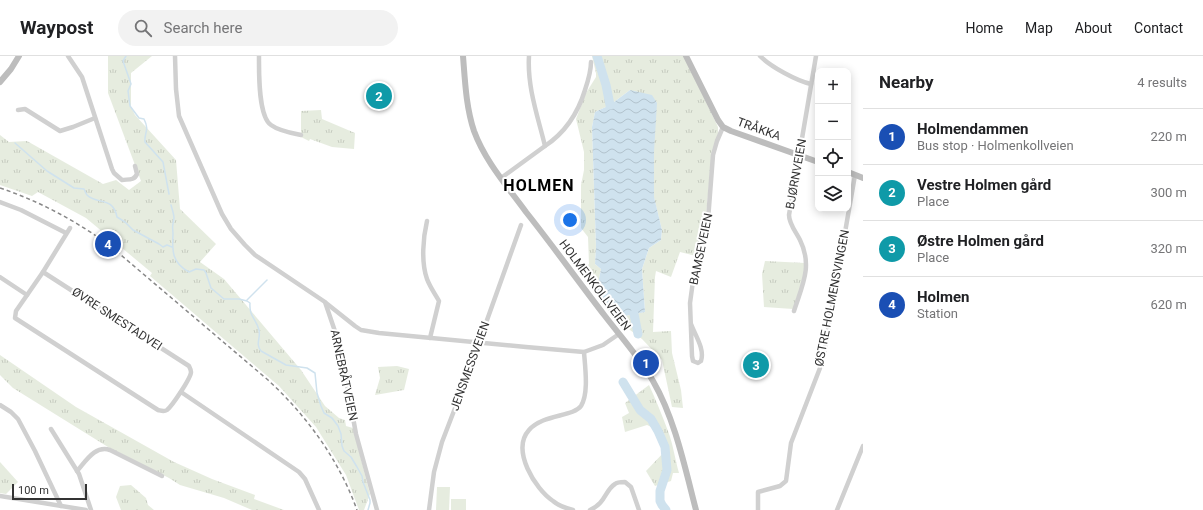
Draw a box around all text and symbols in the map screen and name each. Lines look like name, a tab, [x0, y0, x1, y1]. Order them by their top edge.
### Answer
search box	[118, 10, 398, 46]
text: Waypost	[20, 16, 94, 39]
icon: search	[132, 17, 154, 39]
text: Search here	[164, 19, 242, 37]
text: Home	[965, 20, 1003, 36]
text: Map	[1025, 20, 1053, 36]
text: About	[1075, 20, 1112, 36]
text: Contact	[1134, 20, 1183, 36]
map controls	[815, 68, 851, 212]
button: +	[815, 68, 851, 104]
text: Nearby	[879, 72, 934, 92]
text: 4 results	[1137, 75, 1187, 90]
pin: 2	[366, 81, 392, 111]
button: −	[815, 104, 851, 140]
street label: TRÅKKA	[735, 113, 784, 143]
text: Holmendammen	[917, 120, 1029, 138]
text: 1	[888, 129, 896, 144]
text: 220 m	[1150, 129, 1187, 144]
street label: BJØRNVEIEN	[783, 138, 809, 210]
text: Bus stop · Holmenkollveien	[917, 138, 1074, 153]
button: locate	[815, 140, 851, 176]
district label: HOLMEN	[503, 176, 575, 195]
button: layers	[815, 176, 851, 212]
text: Vestre Holmen gård	[917, 176, 1051, 194]
text: 2	[888, 185, 896, 200]
text: 300 m	[1150, 185, 1187, 200]
text: Place	[917, 194, 949, 209]
your location	[560, 210, 580, 230]
street label: BAMSEVEIEN	[687, 212, 715, 286]
street label: ØSTRE HOLMENSVINGEN	[812, 228, 852, 368]
pin: 4	[95, 229, 121, 259]
text: Østre Holmen gård	[917, 232, 1044, 250]
street label: HOLMENKOLLVEIEN	[556, 237, 634, 333]
text: 3	[888, 241, 896, 256]
text: 320 m	[1150, 241, 1187, 256]
text: Place	[917, 250, 949, 265]
street label: ØVRE SMESTADVEI	[69, 285, 165, 353]
text: Holmen	[917, 288, 970, 306]
text: 4	[888, 297, 896, 312]
text: 620 m	[1150, 297, 1187, 312]
text: Station	[917, 306, 958, 321]
street label: JENSMESSVEIEN	[447, 320, 493, 412]
street label: ARNEBRÅTVEIEN	[327, 328, 362, 422]
pin: 1	[633, 348, 659, 378]
pin: 3	[743, 350, 769, 380]
scale bar	[12, 482, 87, 501]
text: 100 m	[18, 484, 49, 497]

